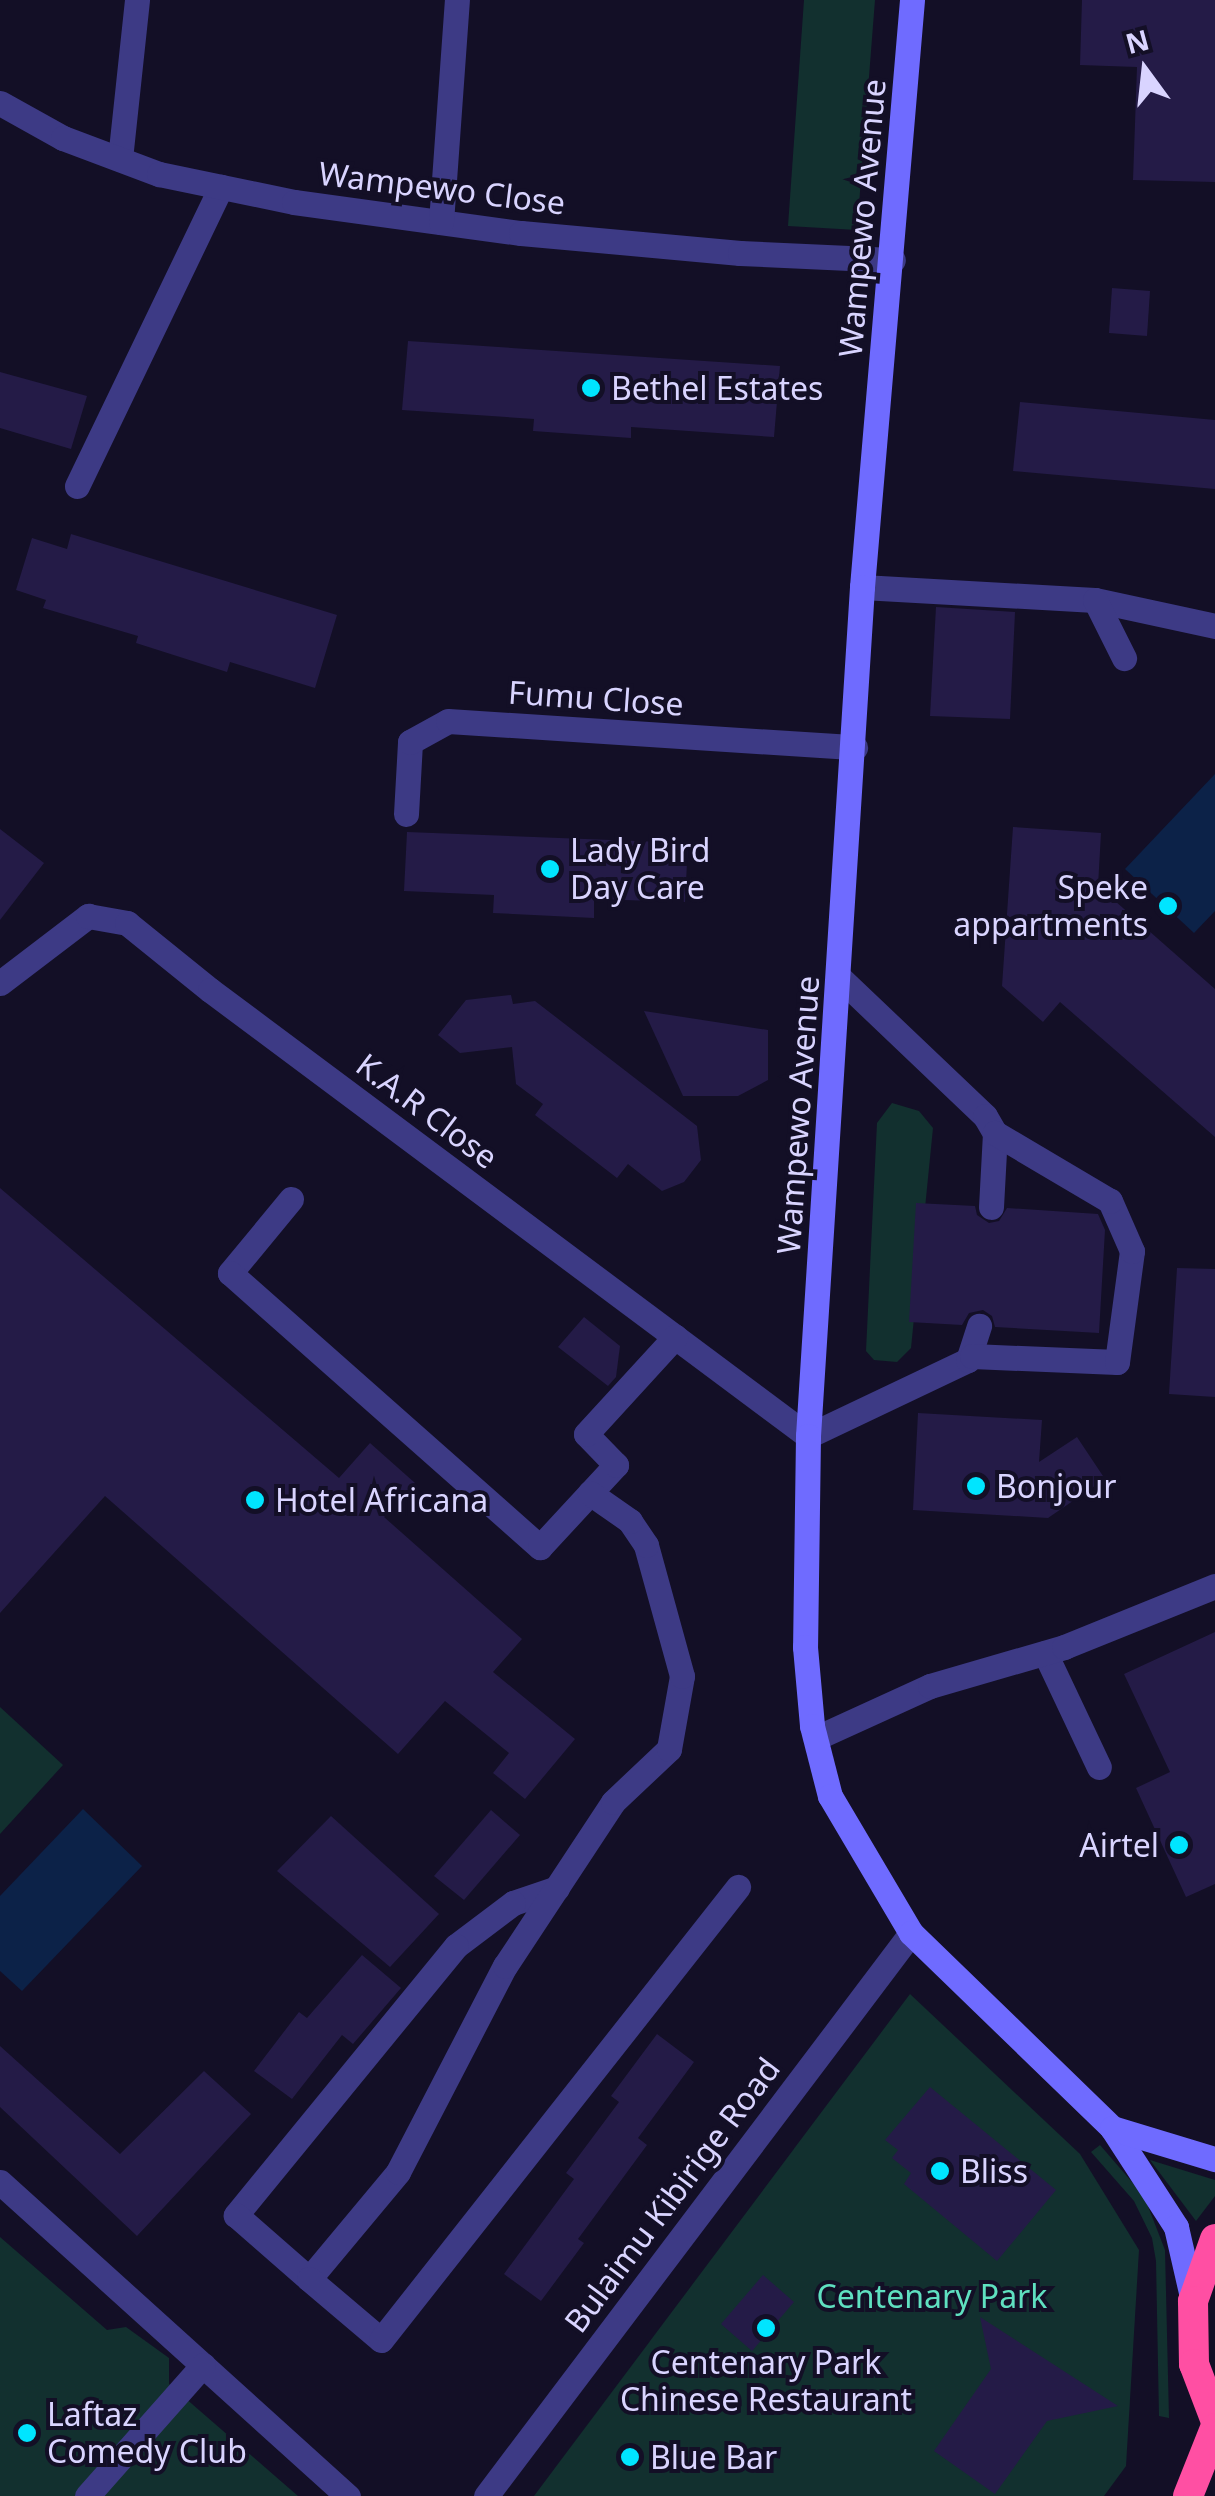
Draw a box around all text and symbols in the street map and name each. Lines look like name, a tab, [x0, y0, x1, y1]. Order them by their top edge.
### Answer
north arrow	[1095, 20, 1195, 120]
text: N	[1121, 20, 1153, 62]
street label: Wampewo Avenue	[831, 77, 893, 359]
street label: Wampewo Close	[317, 154, 567, 222]
place label: Bethel Estates	[611, 369, 823, 407]
marker: Bethel Estates	[580, 377, 602, 399]
street label: Fumu Close	[507, 673, 685, 723]
place label: Lady Bird Day Care	[570, 832, 710, 907]
marker: Lady Bird Day Care	[539, 858, 561, 880]
place label: Speke appartments	[953, 869, 1148, 944]
marker: Speke appartments	[1157, 895, 1179, 917]
street label: Wampewo Avenue	[769, 974, 827, 1256]
street label: K.A.R Close	[349, 1045, 505, 1177]
place label: Bonjour	[996, 1467, 1117, 1505]
marker: Bonjour	[965, 1475, 987, 1497]
place label: Hotel Africana	[275, 1481, 488, 1519]
marker: Hotel Africana	[244, 1489, 266, 1511]
place label: Airtel	[1079, 1826, 1159, 1864]
marker: Airtel	[1168, 1834, 1190, 1856]
street label: Bulaimu Kibirige Road	[556, 2050, 788, 2340]
place label: Bliss	[960, 2152, 1028, 2190]
marker: Bliss	[929, 2160, 951, 2182]
park label: Centenary Park	[817, 2277, 1047, 2315]
marker: Centenary Park Chinese Restaurant	[755, 2317, 777, 2339]
place label: Centenary Park Chinese Restaurant	[620, 2344, 912, 2419]
place label: Laftaz Comedy Club	[47, 2396, 247, 2471]
marker: Laftaz Comedy Club	[16, 2422, 38, 2444]
place label: Blue Bar	[650, 2438, 777, 2476]
marker: Blue Bar	[619, 2446, 641, 2468]

